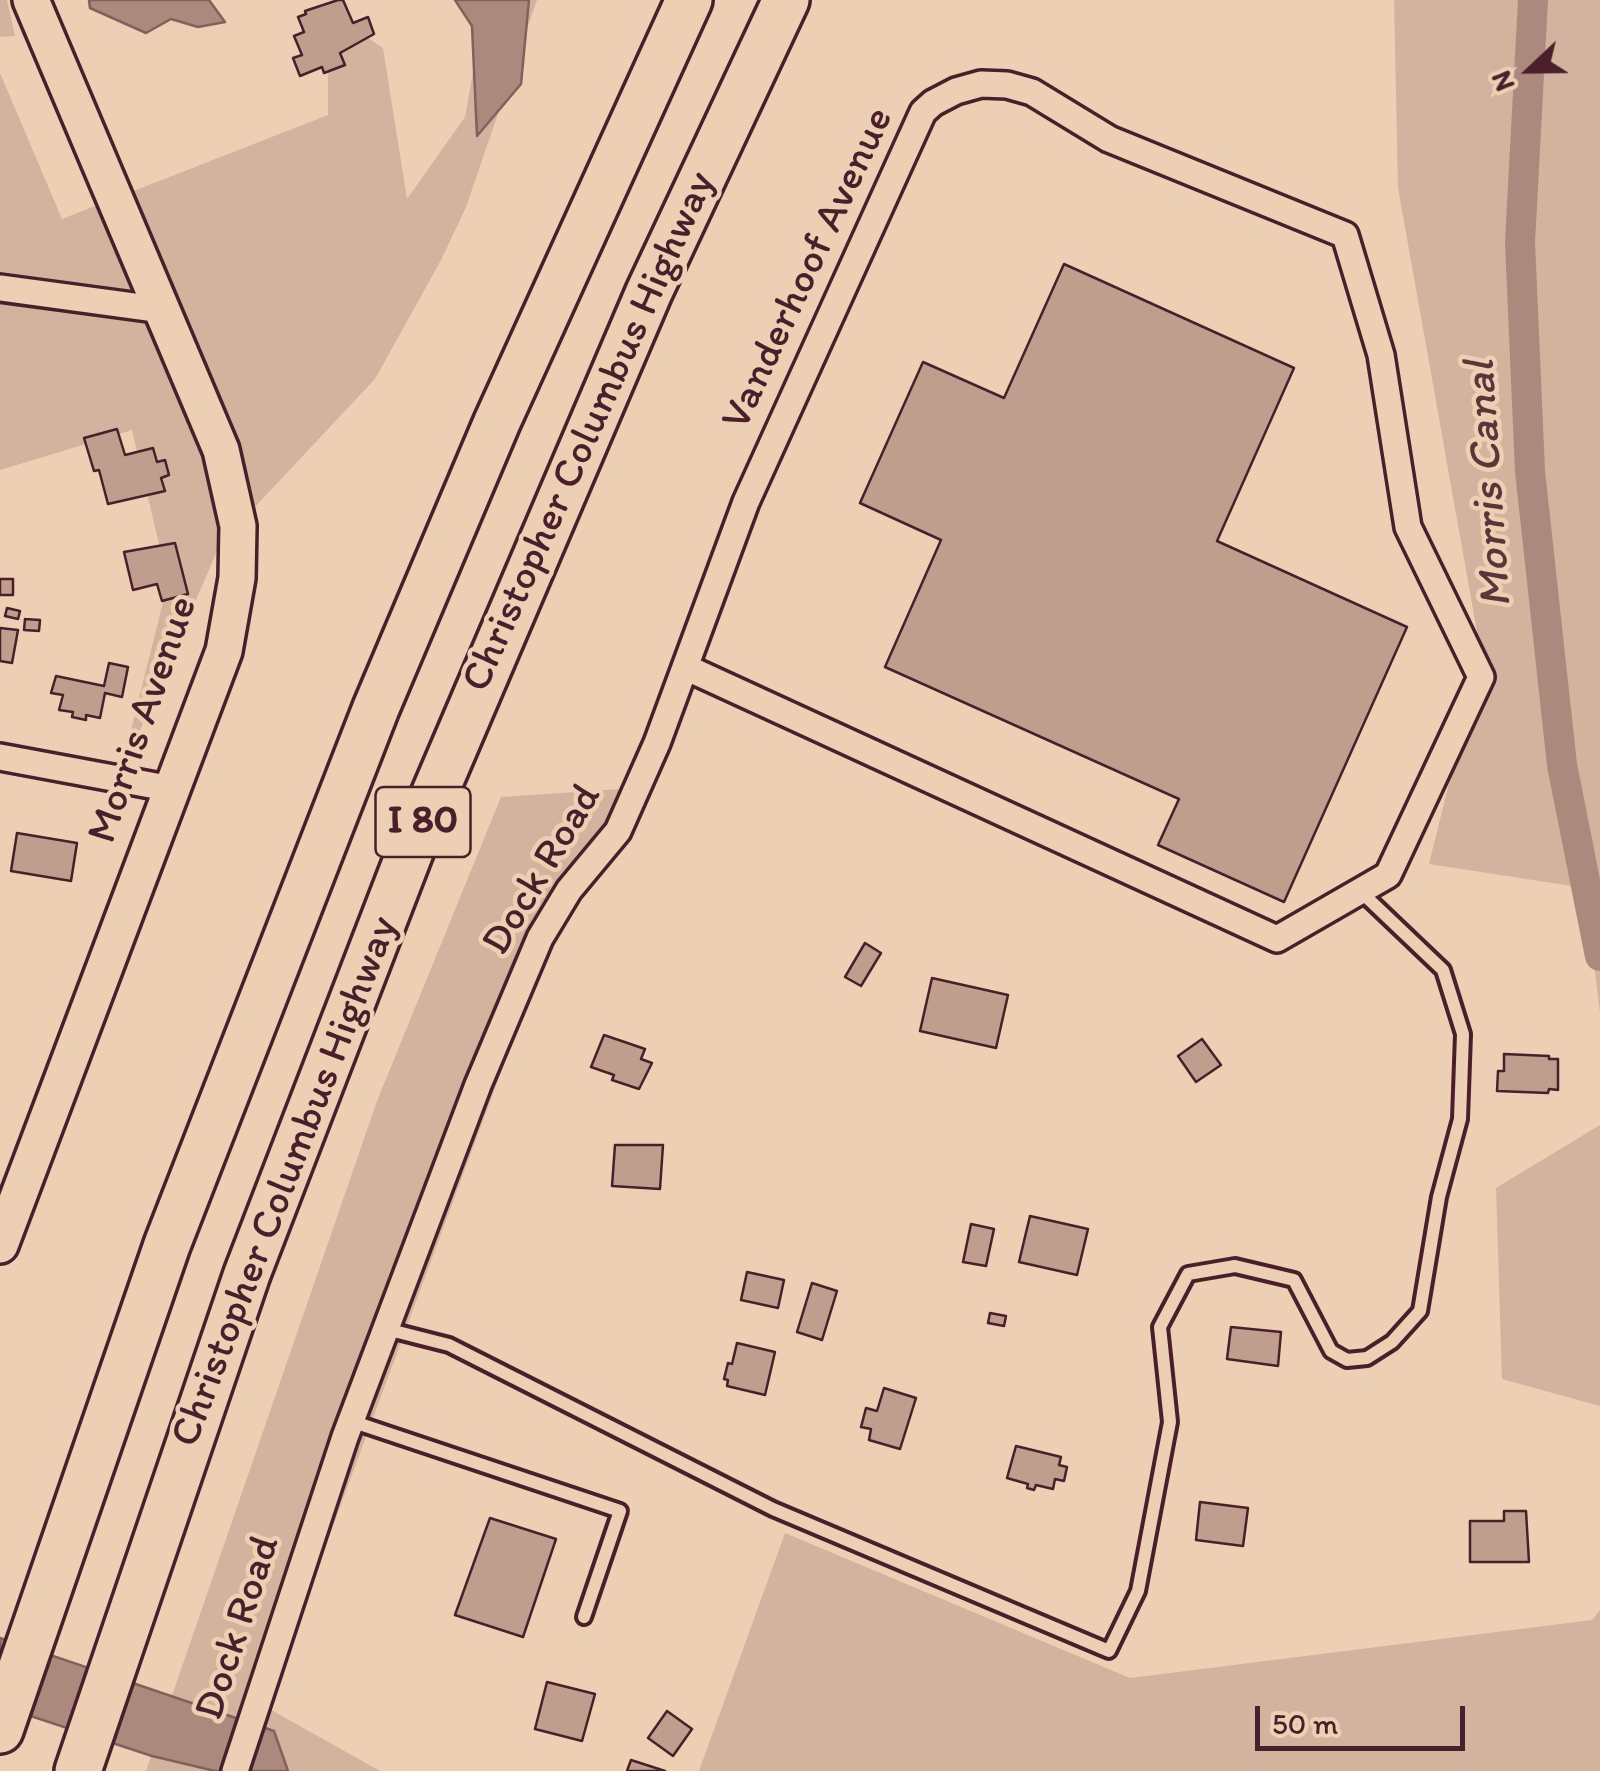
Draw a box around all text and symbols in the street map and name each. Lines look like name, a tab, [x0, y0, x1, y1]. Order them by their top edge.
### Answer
north arrow	[1480, 20, 1580, 120]
text: N	[1483, 66, 1521, 96]
street label: Vanderhoof Avenue	[712, 100, 906, 438]
street label: Christopher Columbus Highway	[452, 164, 728, 700]
water label: Morris Canal	[1454, 359, 1526, 609]
street label: Morris Avenue	[78, 590, 210, 850]
street label: Dock Road	[472, 775, 614, 965]
road number: I 80	[376, 787, 470, 857]
street label: Christopher Columbus Highway	[161, 910, 411, 1454]
street label: Dock Road	[186, 1530, 292, 1726]
scale bar	[1260, 1686, 1470, 1748]
text: 50 m	[1272, 1705, 1338, 1742]

